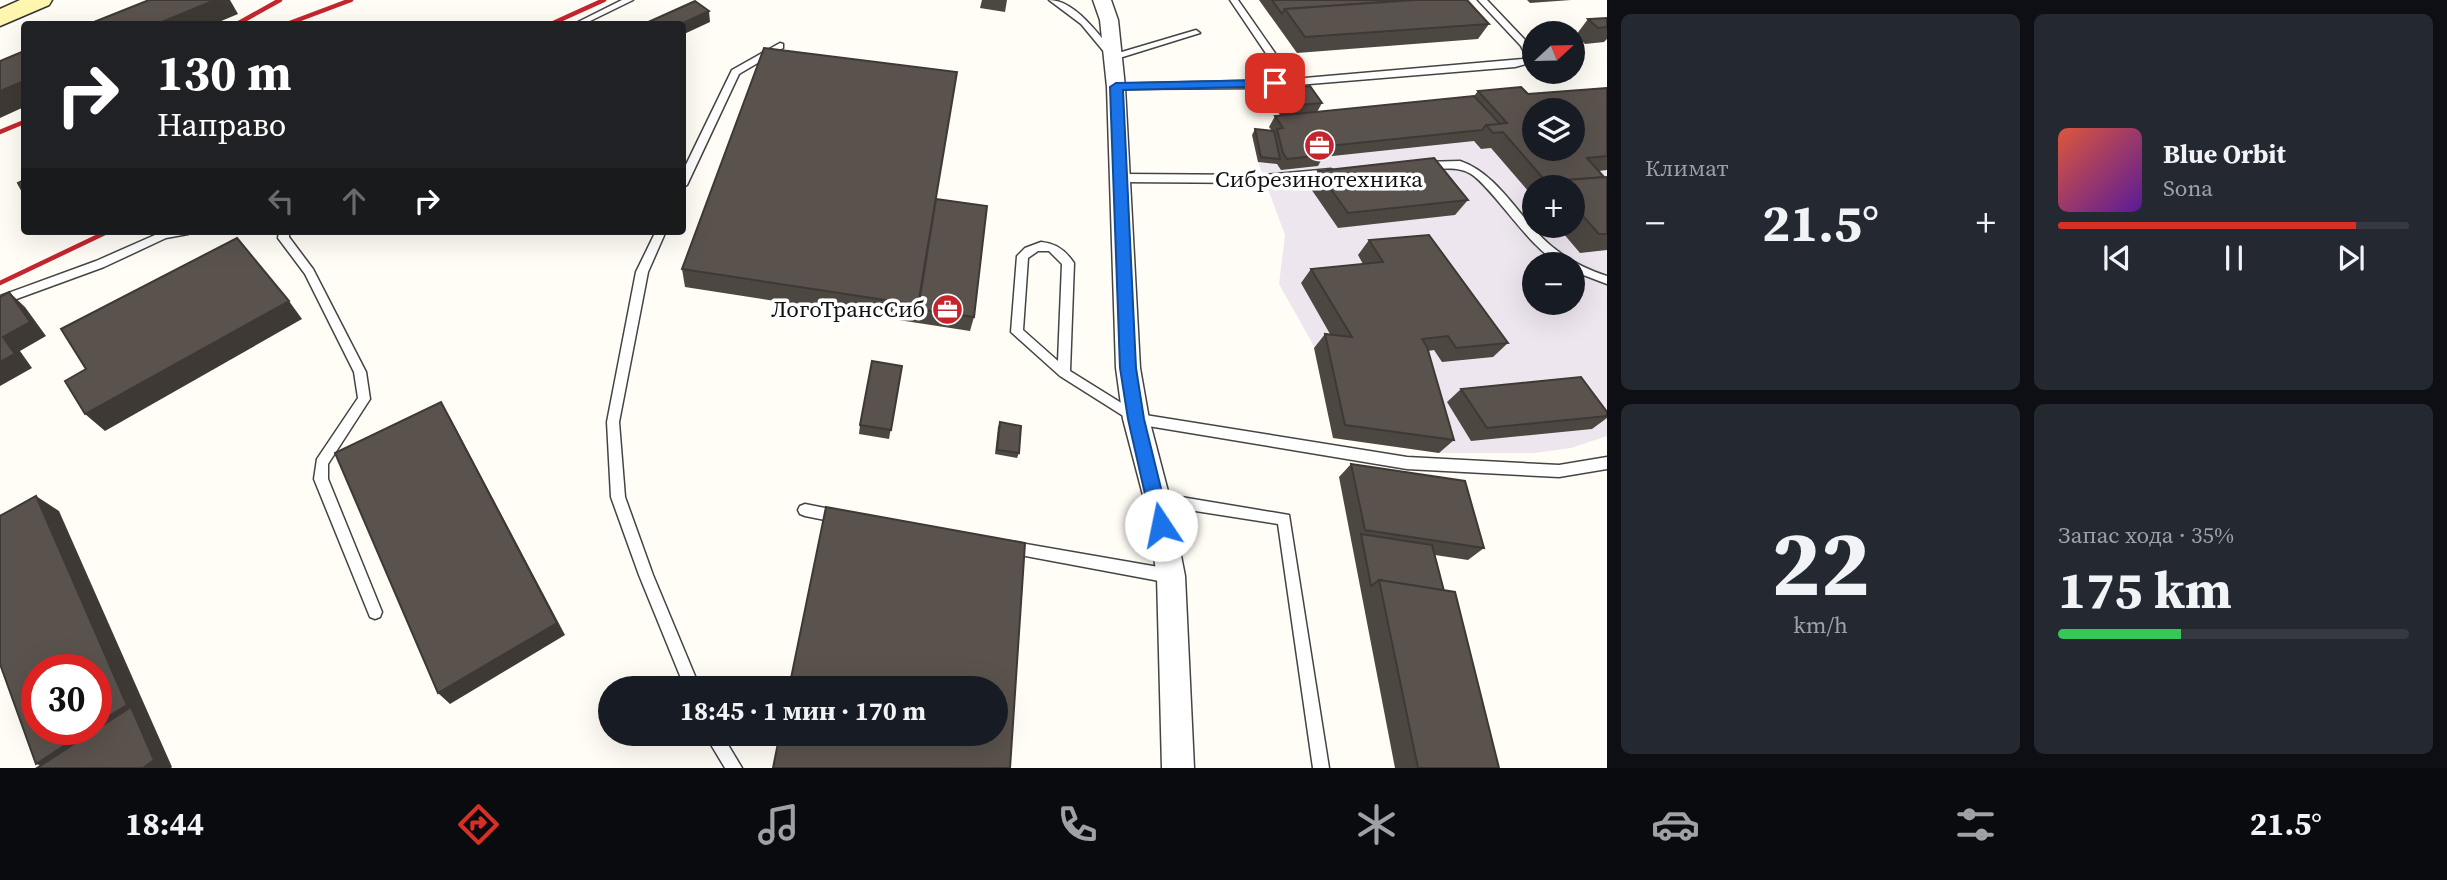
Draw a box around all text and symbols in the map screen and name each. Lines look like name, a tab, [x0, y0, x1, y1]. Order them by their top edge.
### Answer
north arrow	[1522, 21, 1586, 84]
map controls	[1522, 21, 1585, 315]
text: 130 m	[157, 39, 292, 106]
icon: right	[42, 49, 133, 140]
pin	[1245, 53, 1305, 113]
icon: arrive	[1256, 64, 1294, 102]
button: layers	[1522, 98, 1585, 161]
text: Направо	[157, 103, 286, 147]
office icon: Сибрезинотехника	[1302, 128, 1336, 162]
text: Blue Orbit	[2163, 136, 2286, 172]
text: Климат	[1645, 152, 1729, 184]
place label: Сибрезинотехника	[1215, 163, 1423, 195]
text: Sona	[2163, 172, 2213, 204]
button: +	[1522, 175, 1585, 238]
icon: left	[262, 182, 300, 220]
icon: ahead	[335, 182, 373, 220]
icon: right	[408, 182, 446, 220]
text: 21.5°	[1762, 187, 1879, 258]
text: −	[1645, 197, 1665, 249]
text: +	[1976, 197, 1996, 249]
icon: previous	[2098, 239, 2136, 277]
icon: pause	[2215, 239, 2253, 277]
icon: next	[2332, 239, 2370, 277]
button: −	[1522, 252, 1585, 315]
office icon: ЛогоТрансСиб	[931, 292, 965, 326]
place label: ЛогоТрансСиб	[771, 293, 925, 325]
position arrow	[1124, 488, 1198, 562]
text: 22	[1771, 501, 1870, 625]
text: Запас хода · 35%	[2058, 519, 2234, 551]
text: 175 km	[2058, 554, 2232, 625]
text: km/h	[1793, 609, 1848, 641]
speed limit sign: 30	[21, 654, 112, 745]
text: 18:45 · 1 мин · 170 m	[680, 693, 926, 729]
icon: directions	[454, 800, 503, 849]
icon: music	[754, 800, 803, 849]
icon: phone	[1053, 800, 1102, 849]
icon: climate	[1352, 800, 1401, 849]
icon: car	[1651, 800, 1700, 849]
icon: filters	[1951, 800, 2000, 849]
text: 18:44	[125, 802, 204, 846]
text: 21.5°	[2250, 802, 2322, 846]

